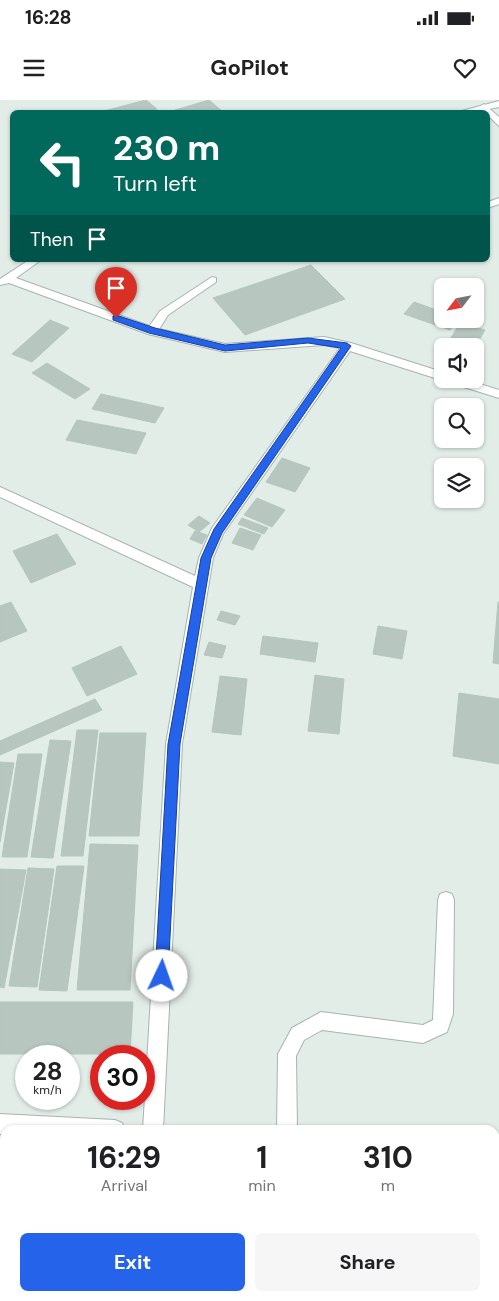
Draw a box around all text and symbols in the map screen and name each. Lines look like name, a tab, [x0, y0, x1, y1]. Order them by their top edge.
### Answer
text: 16:28	[25, 5, 72, 30]
text: GoPilot	[210, 53, 289, 82]
icon: menu	[20, 54, 48, 82]
icon: heart	[451, 54, 479, 82]
text: 230 m	[113, 125, 220, 171]
icon: left	[30, 130, 95, 195]
text: Turn left	[113, 169, 197, 198]
icon: arrive	[83, 225, 111, 253]
text: Then	[30, 227, 73, 252]
pin	[95, 267, 137, 318]
icon: arrive	[102, 274, 130, 302]
north arrow	[434, 278, 484, 328]
map controls	[434, 278, 484, 508]
button: sound	[434, 338, 484, 388]
button: search	[434, 398, 484, 448]
button: layers	[434, 458, 484, 508]
position arrow	[135, 949, 187, 1001]
speed limit sign: 30	[90, 1045, 155, 1110]
text: 28	[32, 1055, 63, 1088]
text: km/h	[33, 1082, 62, 1098]
text: 16:29	[87, 1138, 161, 1177]
text: 1	[256, 1138, 267, 1177]
text: 310	[363, 1138, 413, 1177]
text: Arrival	[101, 1175, 147, 1196]
text: min	[248, 1175, 276, 1196]
text: m	[381, 1175, 395, 1196]
button: Exit	[20, 1233, 245, 1291]
button: Share	[255, 1233, 480, 1291]

